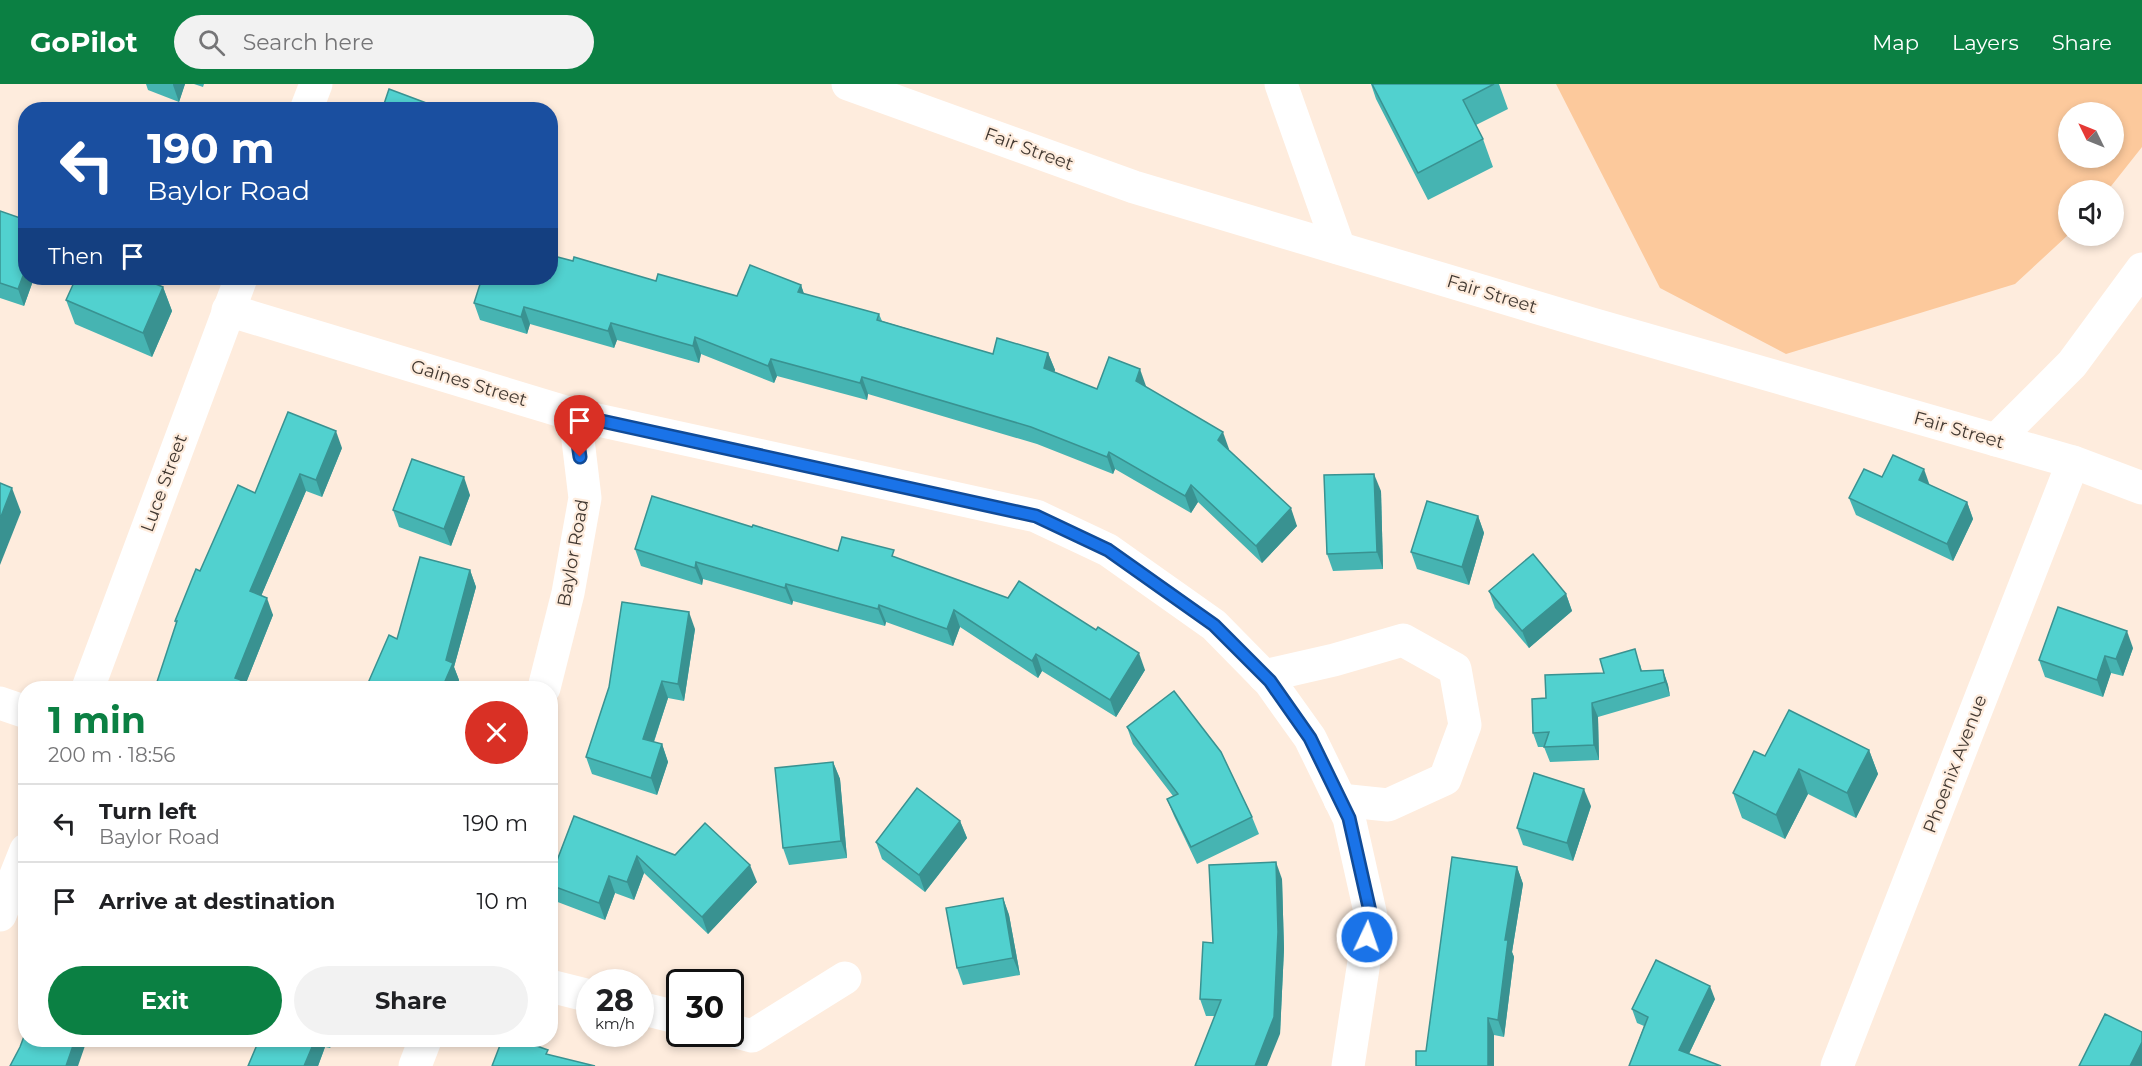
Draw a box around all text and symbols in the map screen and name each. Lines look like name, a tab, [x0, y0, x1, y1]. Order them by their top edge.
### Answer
search box	[174, 15, 594, 69]
text: GoPilot	[30, 25, 138, 59]
icon: search	[195, 26, 228, 59]
text: Search here	[243, 29, 374, 56]
text: Map	[1872, 30, 1919, 55]
text: Layers	[1952, 30, 2019, 55]
text: Share	[2052, 30, 2112, 55]
north arrow	[2058, 102, 2124, 168]
map controls	[2058, 102, 2124, 246]
text: 190 m	[147, 122, 275, 174]
street label: Fair Street	[982, 123, 1076, 175]
icon: left	[48, 126, 126, 204]
text: Baylor Road	[147, 174, 310, 207]
button: sound	[2058, 180, 2124, 246]
icon: arrive	[116, 240, 149, 273]
text: Then	[48, 243, 104, 270]
street label: Fair Street	[1444, 270, 1540, 318]
street label: Gaines Street	[408, 355, 530, 411]
pin	[554, 395, 605, 457]
icon: arrive	[563, 404, 596, 437]
street label: Fair Street	[1911, 407, 2007, 453]
street label: Luce Street	[136, 431, 192, 535]
street label: Baylor Road	[553, 498, 593, 608]
street label: Phoenix Avenue	[1918, 692, 1992, 836]
text: 1 min	[48, 698, 146, 742]
button: close	[465, 701, 528, 764]
text: 200 m · 18:56	[48, 743, 176, 767]
text: Turn left	[99, 798, 197, 825]
icon: left	[48, 807, 81, 840]
text: 190 m	[463, 810, 528, 837]
text: Baylor Road	[99, 825, 220, 849]
icon: arrive	[48, 885, 81, 918]
text: Arrive at destination	[99, 888, 335, 915]
text: 10 m	[476, 888, 528, 915]
position arrow	[1335, 905, 1399, 969]
button: Exit	[48, 966, 282, 1035]
button: Share	[294, 966, 528, 1035]
speed limit sign: 30	[666, 969, 744, 1047]
text: 28	[596, 982, 634, 1019]
text: km/h	[595, 1014, 635, 1033]

